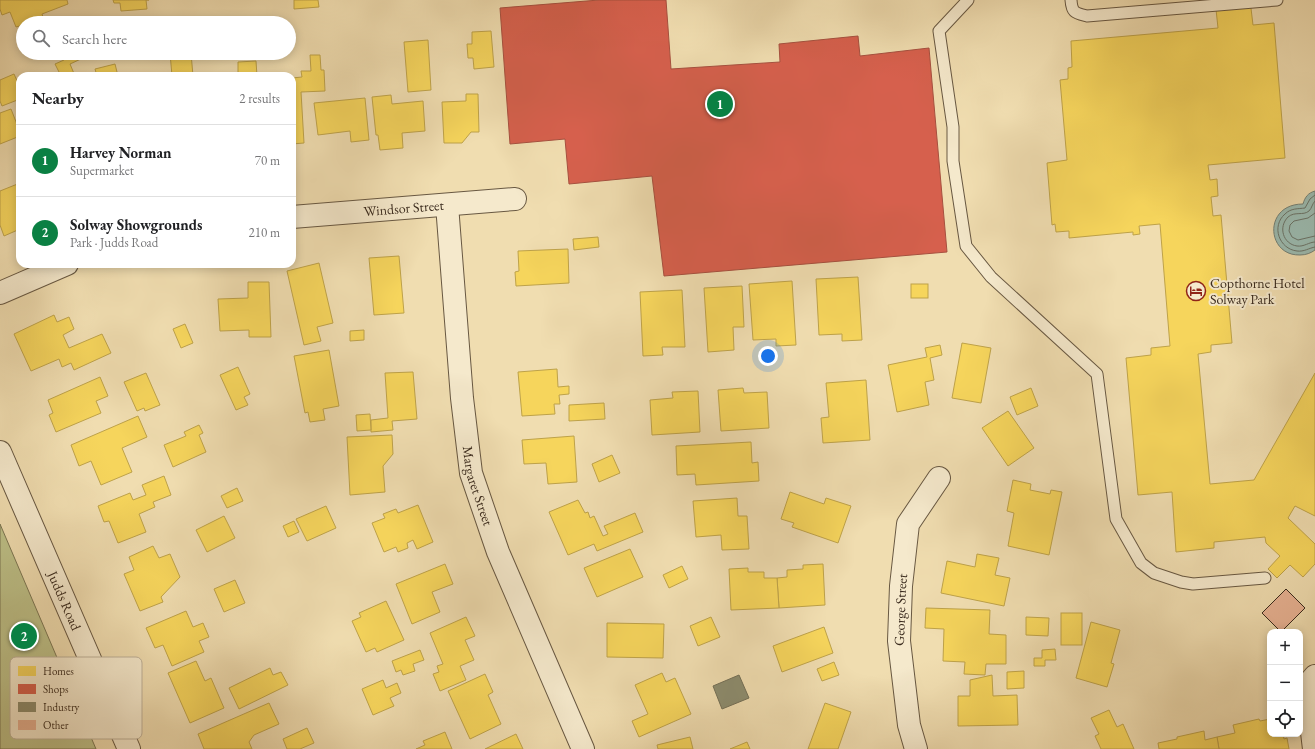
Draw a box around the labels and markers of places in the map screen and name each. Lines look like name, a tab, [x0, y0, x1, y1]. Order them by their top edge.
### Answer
pin: 1	[707, 89, 733, 119]
place label: Copthorne Hotel Solway Park	[1210, 274, 1305, 308]
hotel icon: Copthorne Hotel Solway Park	[1185, 280, 1207, 302]
pin: 2	[11, 621, 37, 651]

